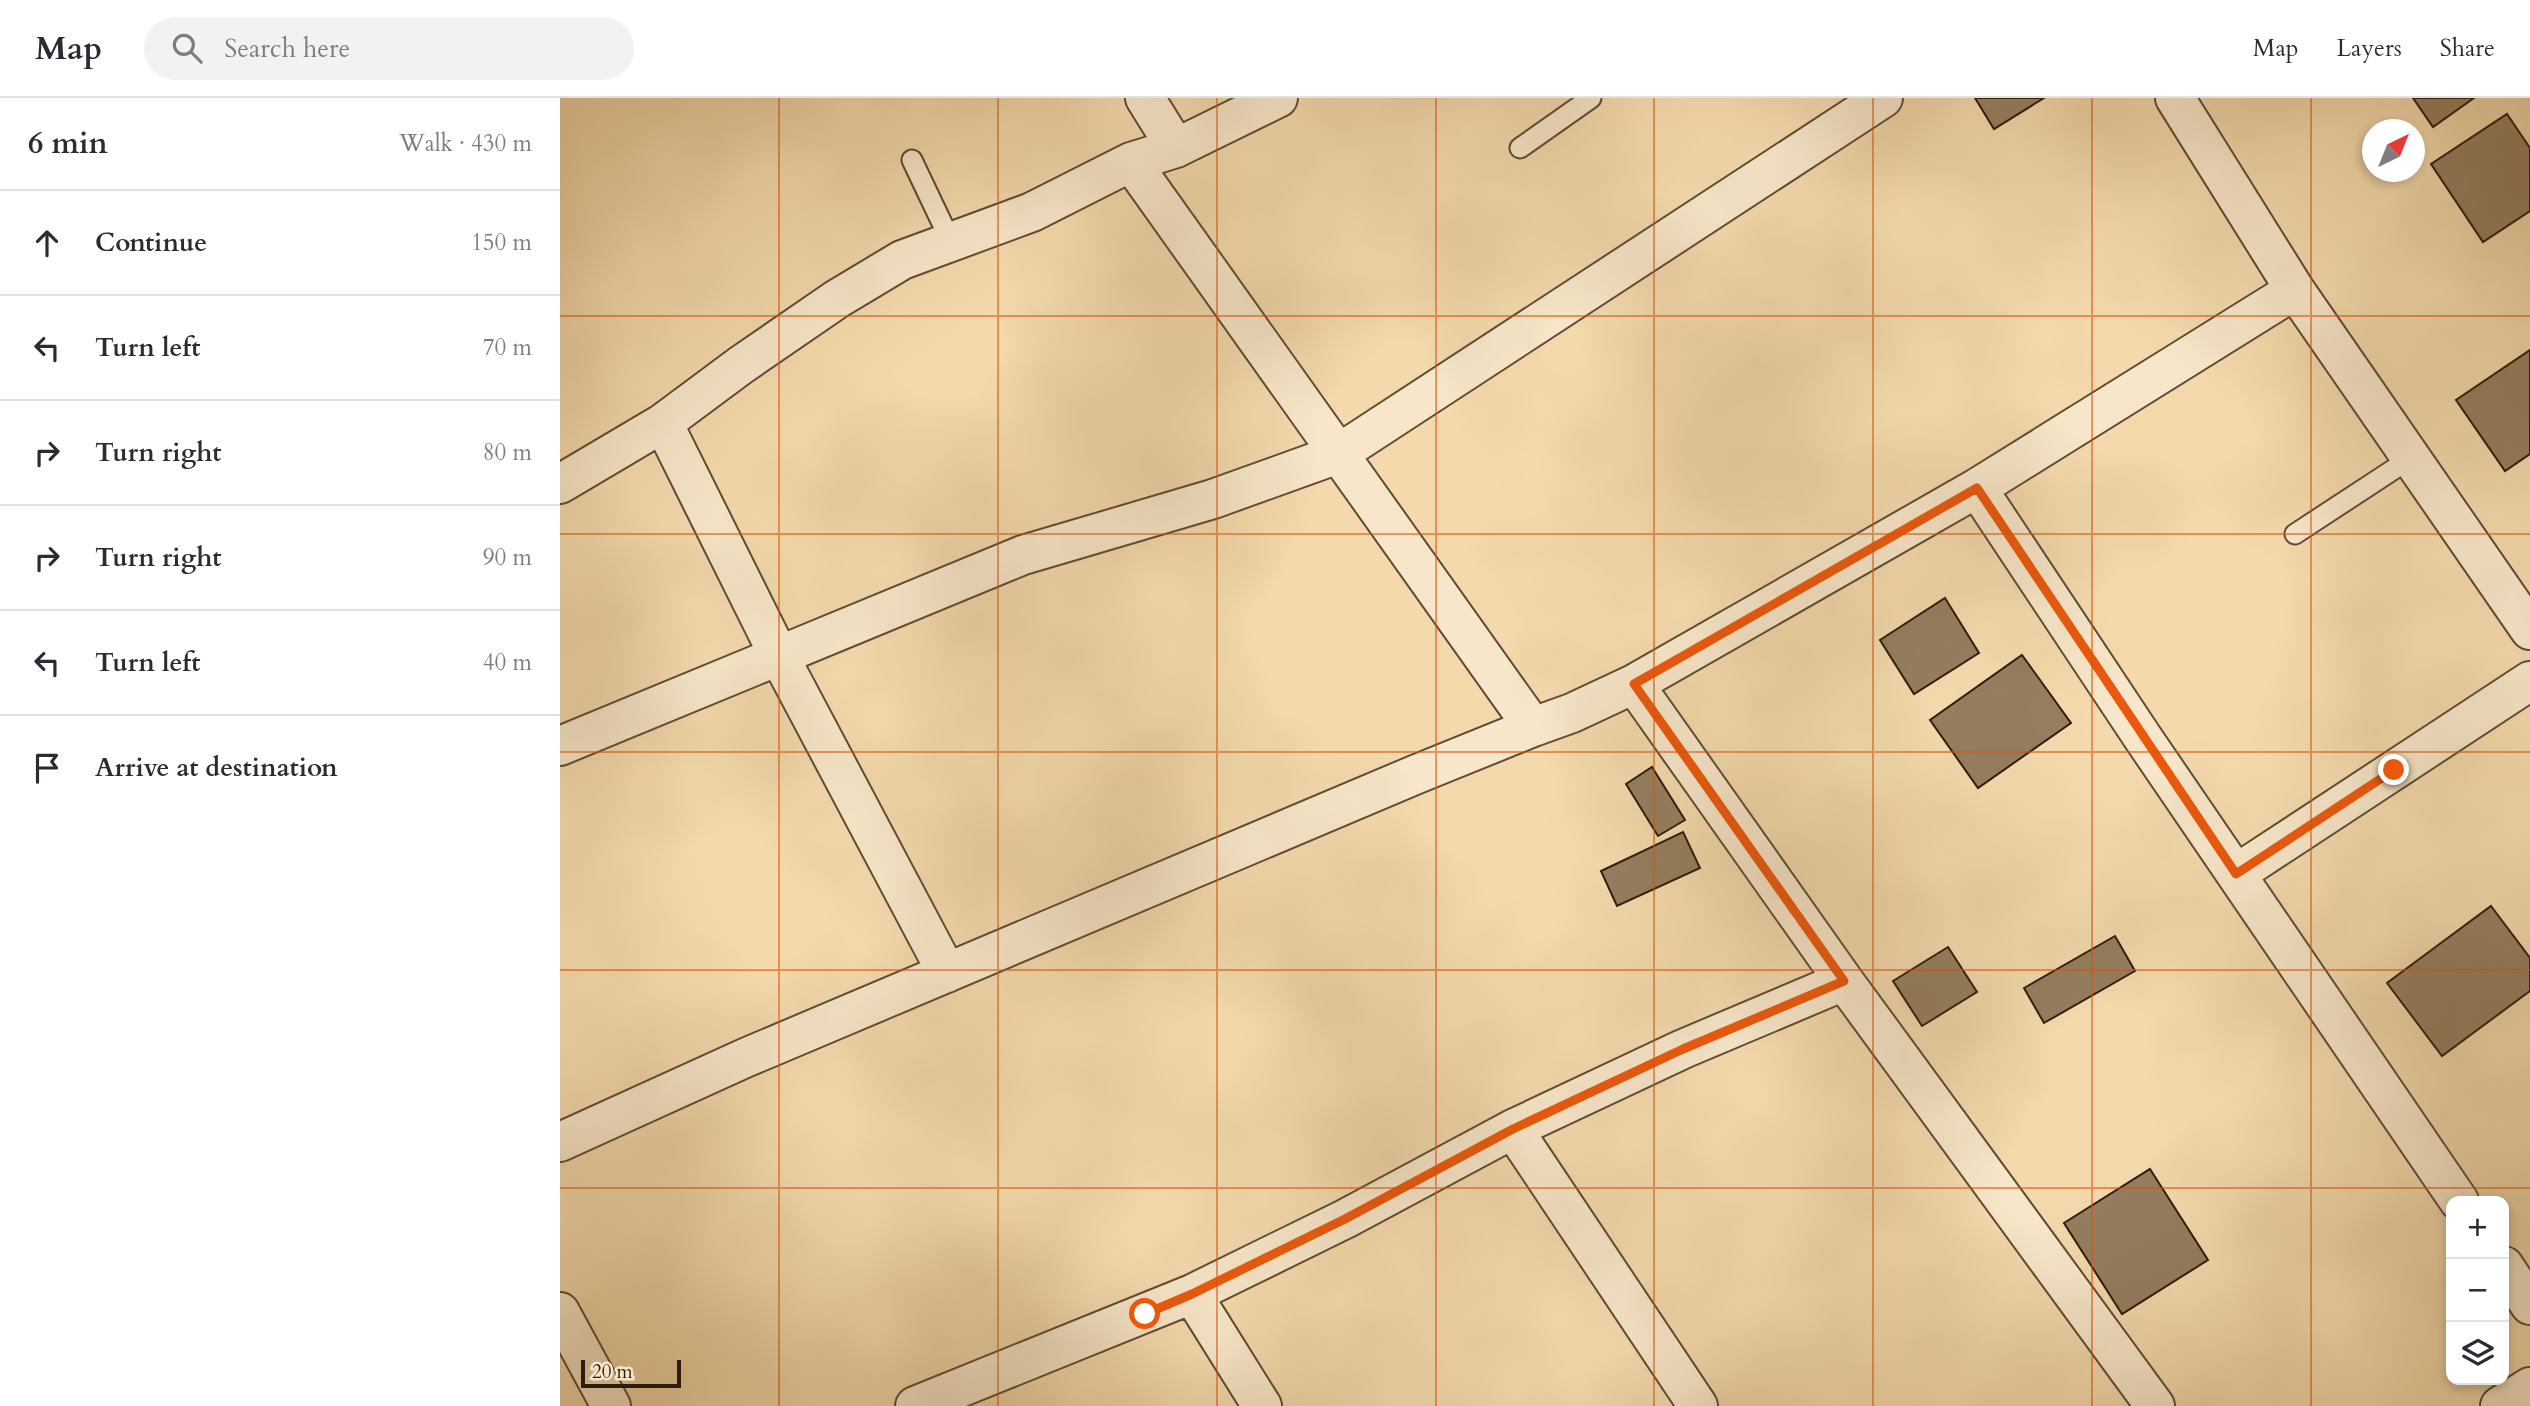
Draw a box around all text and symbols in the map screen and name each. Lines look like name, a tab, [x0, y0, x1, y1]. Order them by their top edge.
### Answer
search box	[144, 17, 634, 80]
text: Map	[35, 26, 102, 71]
icon: search	[168, 29, 206, 67]
text: Search here	[224, 31, 350, 66]
text: Map	[2253, 32, 2299, 65]
text: Layers	[2337, 32, 2402, 65]
text: Share	[2440, 32, 2495, 65]
north arrow	[2362, 119, 2425, 182]
text: 6 min	[28, 123, 108, 164]
text: Walk · 430 m	[399, 128, 532, 159]
icon: ahead	[28, 224, 66, 262]
text: Continue	[95, 225, 207, 260]
text: 150 m	[471, 227, 532, 258]
icon: left	[28, 329, 66, 367]
text: Turn left	[95, 330, 200, 365]
text: 70 m	[483, 332, 532, 363]
icon: right	[28, 434, 66, 472]
text: Turn right	[95, 435, 222, 470]
text: 80 m	[483, 437, 532, 468]
icon: right	[28, 539, 66, 577]
text: Turn right	[95, 540, 222, 575]
text: 90 m	[483, 542, 532, 573]
icon: left	[28, 644, 66, 682]
text: Turn left	[95, 645, 200, 680]
text: 40 m	[483, 647, 532, 678]
icon: arrive	[28, 749, 66, 787]
text: Arrive at destination	[95, 750, 338, 785]
route end	[2378, 754, 2409, 785]
map controls	[2446, 1196, 2509, 1385]
button: +	[2446, 1196, 2509, 1259]
button: −	[2446, 1259, 2509, 1322]
route start	[1129, 1298, 1160, 1329]
button: layers	[2446, 1322, 2509, 1385]
scale bar	[581, 1357, 681, 1389]
text: 20 m	[592, 1359, 633, 1385]

